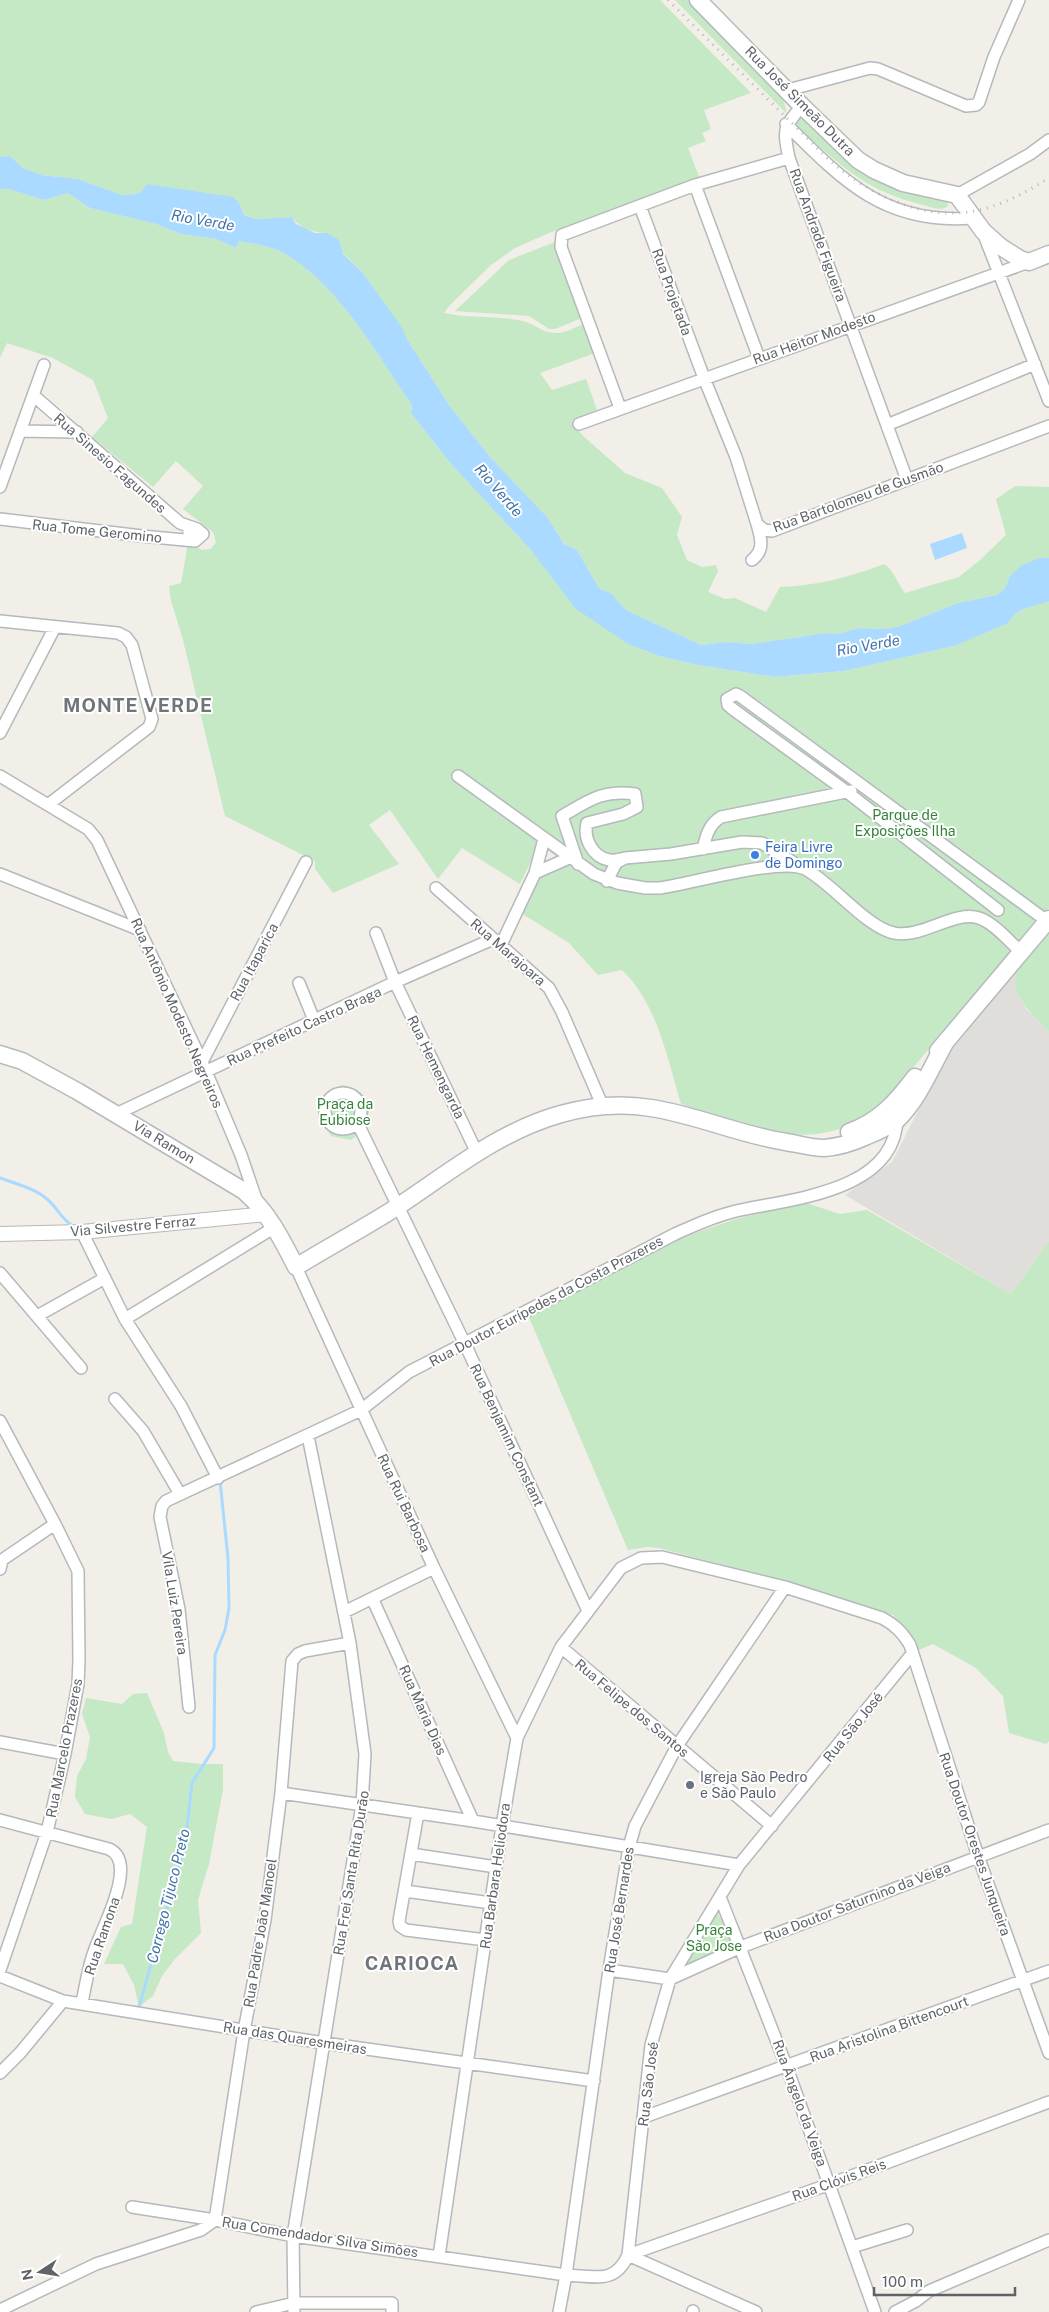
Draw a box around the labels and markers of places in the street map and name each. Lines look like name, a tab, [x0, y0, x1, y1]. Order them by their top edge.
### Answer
place label: Feira Livre de Domingo	[765, 839, 842, 871]
marker: Feira Livre de Domingo	[749, 849, 761, 861]
place label: Igreja São Pedro e São Paulo	[700, 1769, 808, 1801]
marker: Igreja São Pedro e São Paulo	[684, 1779, 696, 1791]

